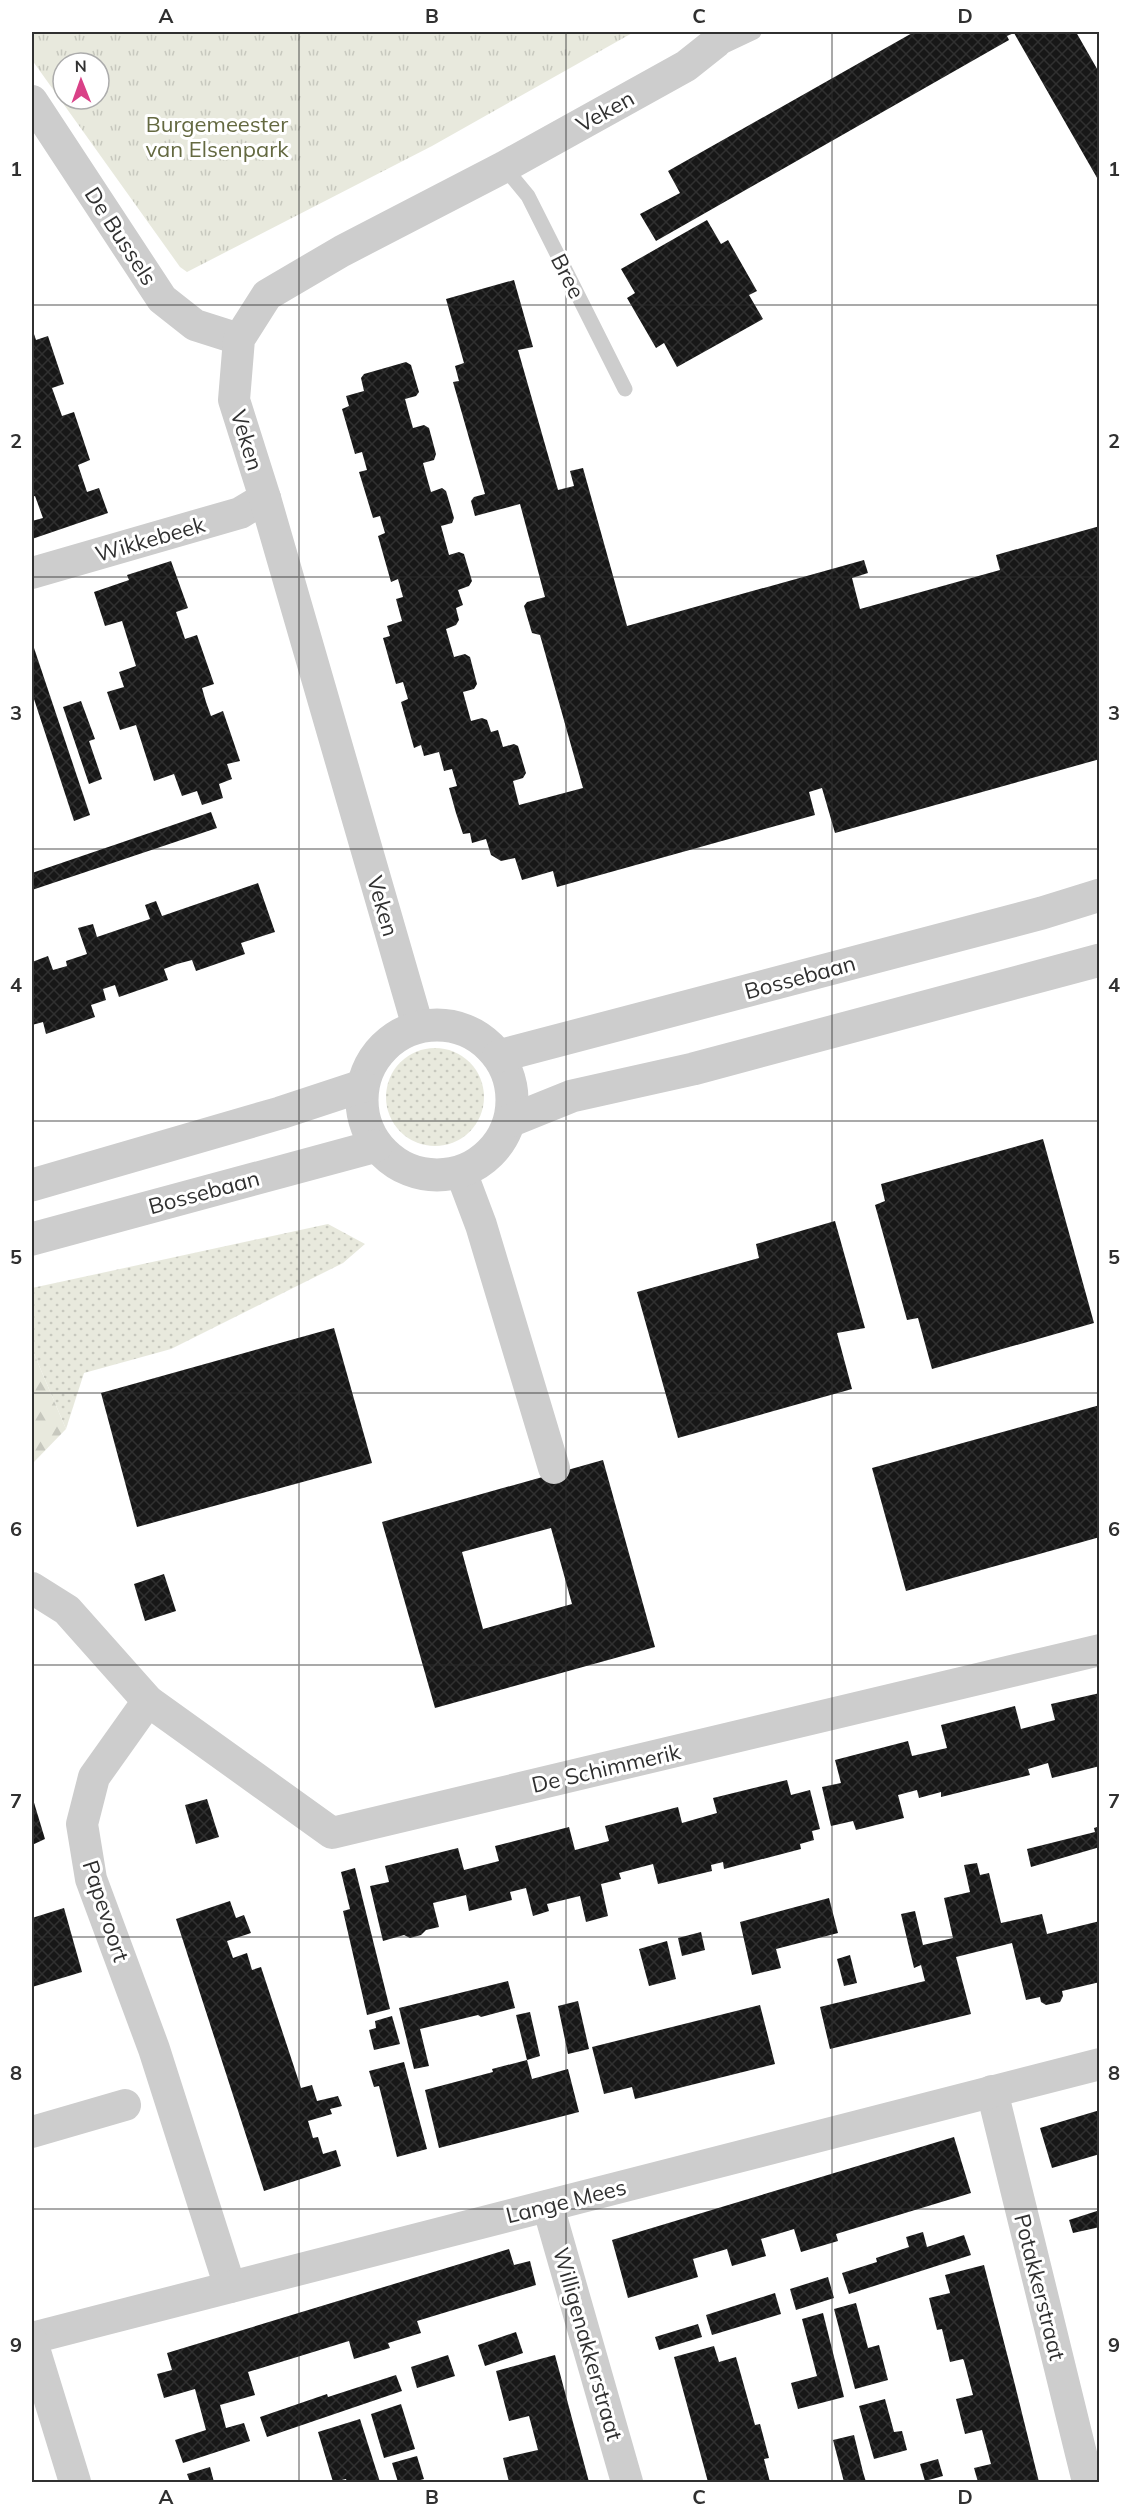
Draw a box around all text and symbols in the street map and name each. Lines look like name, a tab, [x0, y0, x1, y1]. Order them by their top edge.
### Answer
text: A	[159, 3, 174, 28]
text: B	[425, 3, 439, 28]
text: C	[692, 3, 706, 28]
text: D	[957, 3, 973, 28]
north arrow	[51, 51, 111, 111]
text: N	[75, 56, 87, 76]
street label: Veken	[571, 84, 639, 138]
park label: Burgemeester van Elsenpark	[146, 110, 289, 163]
text: 1	[10, 156, 22, 181]
text: 1	[1108, 156, 1120, 181]
street label: De Bussels	[79, 182, 163, 290]
street label: Bree	[545, 249, 591, 303]
street label: Veken	[225, 406, 269, 474]
text: 2	[10, 428, 22, 453]
text: 2	[1108, 428, 1120, 453]
street label: Wikkebeek	[92, 510, 209, 568]
text: 3	[10, 700, 22, 725]
text: 3	[1108, 700, 1120, 725]
street label: Veken	[361, 872, 405, 940]
street label: Bossebaan	[741, 949, 859, 1005]
text: 4	[10, 972, 22, 997]
text: 4	[1108, 972, 1120, 997]
street label: Bossebaan	[145, 1164, 263, 1220]
text: 5	[10, 1244, 22, 1269]
text: 5	[1108, 1244, 1120, 1269]
text: 6	[10, 1516, 22, 1541]
text: 6	[1108, 1516, 1120, 1541]
street label: De Schimmerik	[529, 1737, 684, 1799]
text: 7	[10, 1788, 22, 1813]
text: 7	[1108, 1788, 1120, 1813]
street label: Papevoort	[76, 1857, 136, 1966]
text: 8	[10, 2060, 22, 2085]
text: 8	[1108, 2060, 1120, 2085]
street label: Lange Mees	[503, 2173, 629, 2229]
street label: Potakkerstraat	[1008, 2211, 1072, 2363]
street label: Willigenakkerstraat	[547, 2244, 629, 2444]
text: 9	[10, 2332, 22, 2357]
text: 9	[1108, 2332, 1120, 2357]
text: A	[159, 2484, 174, 2509]
text: B	[425, 2484, 439, 2509]
text: C	[692, 2484, 706, 2509]
text: D	[957, 2484, 973, 2509]

